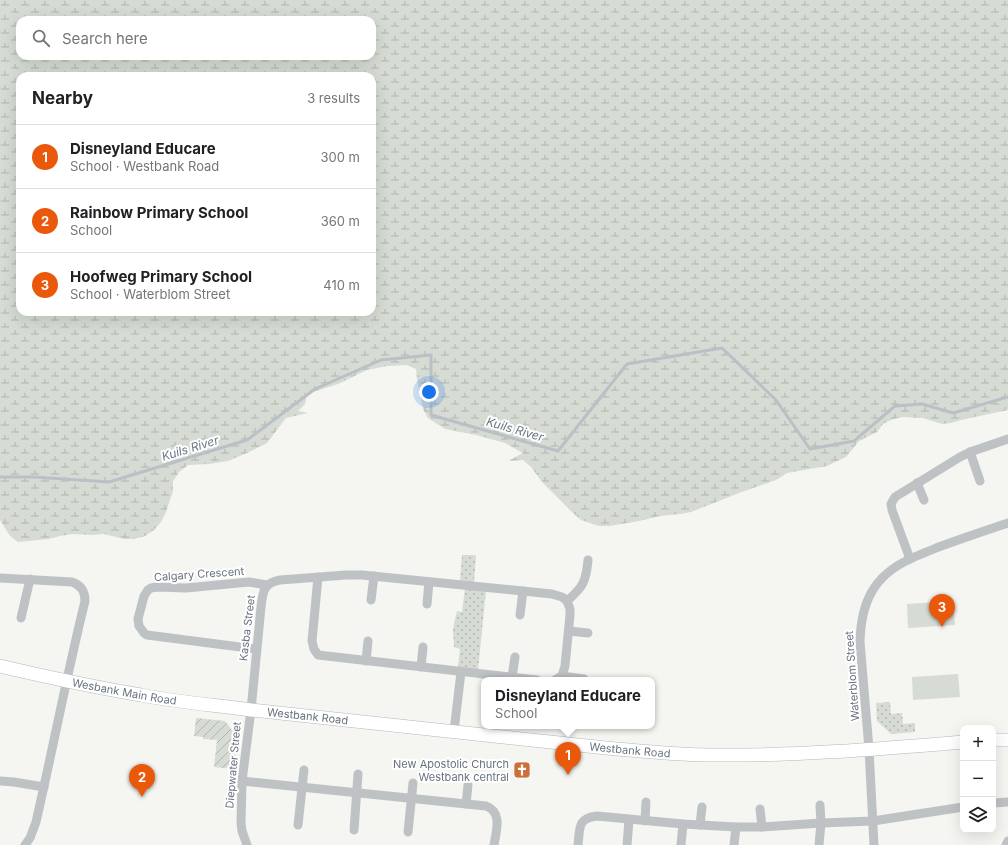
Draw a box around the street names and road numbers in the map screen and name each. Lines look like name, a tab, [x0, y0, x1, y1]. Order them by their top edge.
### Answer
street label: Calgary Crescent	[153, 564, 245, 584]
street label: Kasba Street	[236, 594, 258, 662]
street label: Waterblom Street	[842, 630, 862, 722]
street label: Wesbank Main Road	[71, 675, 178, 708]
street label: Westbank Road	[266, 705, 349, 727]
street label: Diepwater Street	[222, 721, 244, 809]
street label: Westbank Road	[589, 739, 671, 760]

